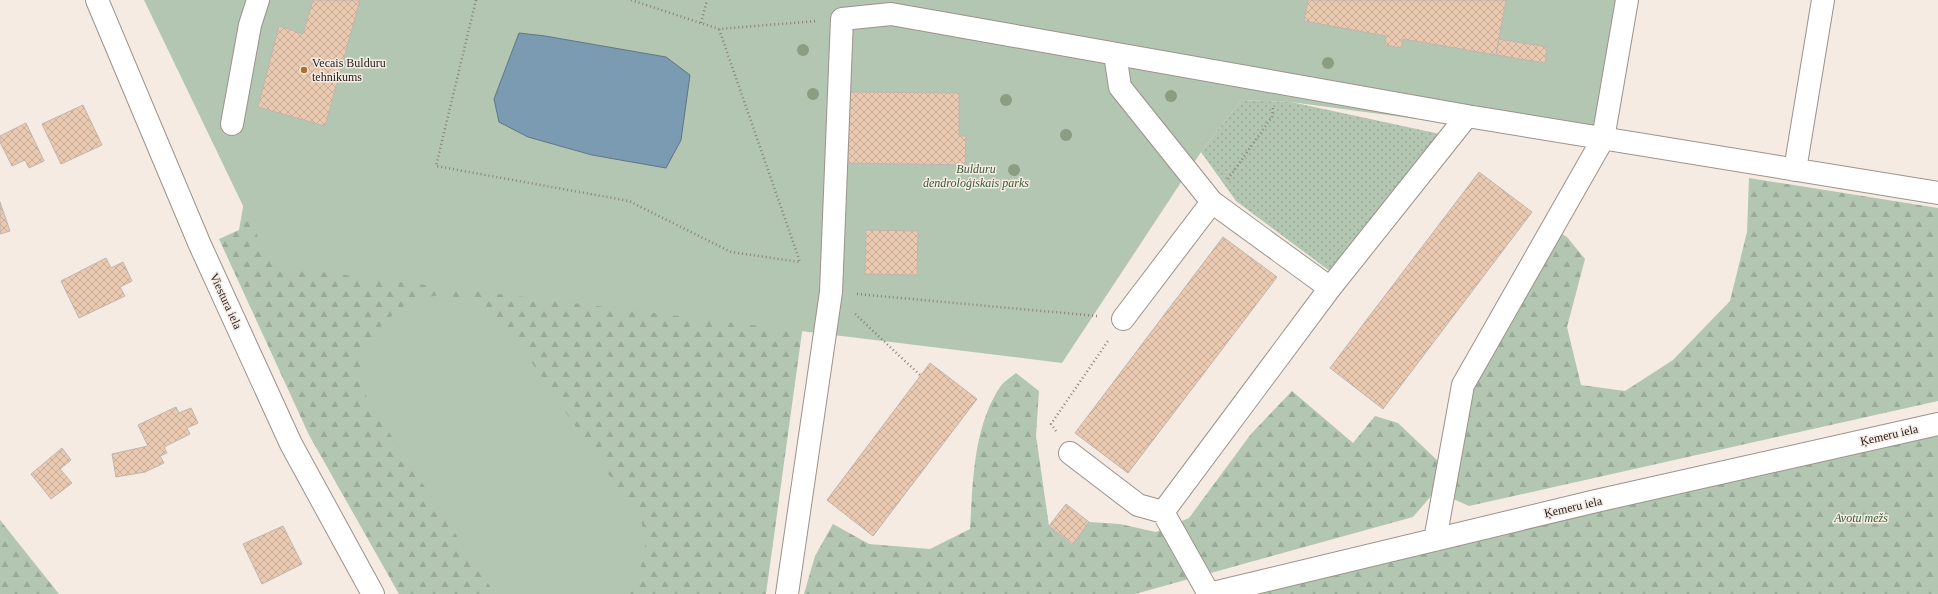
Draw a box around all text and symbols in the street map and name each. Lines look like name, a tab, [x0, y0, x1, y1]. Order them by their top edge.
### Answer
place label: Vecais Bulduru tehnikums	[312, 56, 386, 84]
marker: Vecais Bulduru tehnikums	[299, 65, 309, 75]
park label: Bulduru dendroloģiskais parks	[923, 162, 1029, 190]
street label: Viestura iela	[207, 271, 245, 332]
street label: Ķemeru iela	[1859, 421, 1920, 448]
street label: Ķemeru iela	[1543, 493, 1604, 520]
park label: Avotu mežs	[1833, 511, 1888, 525]

